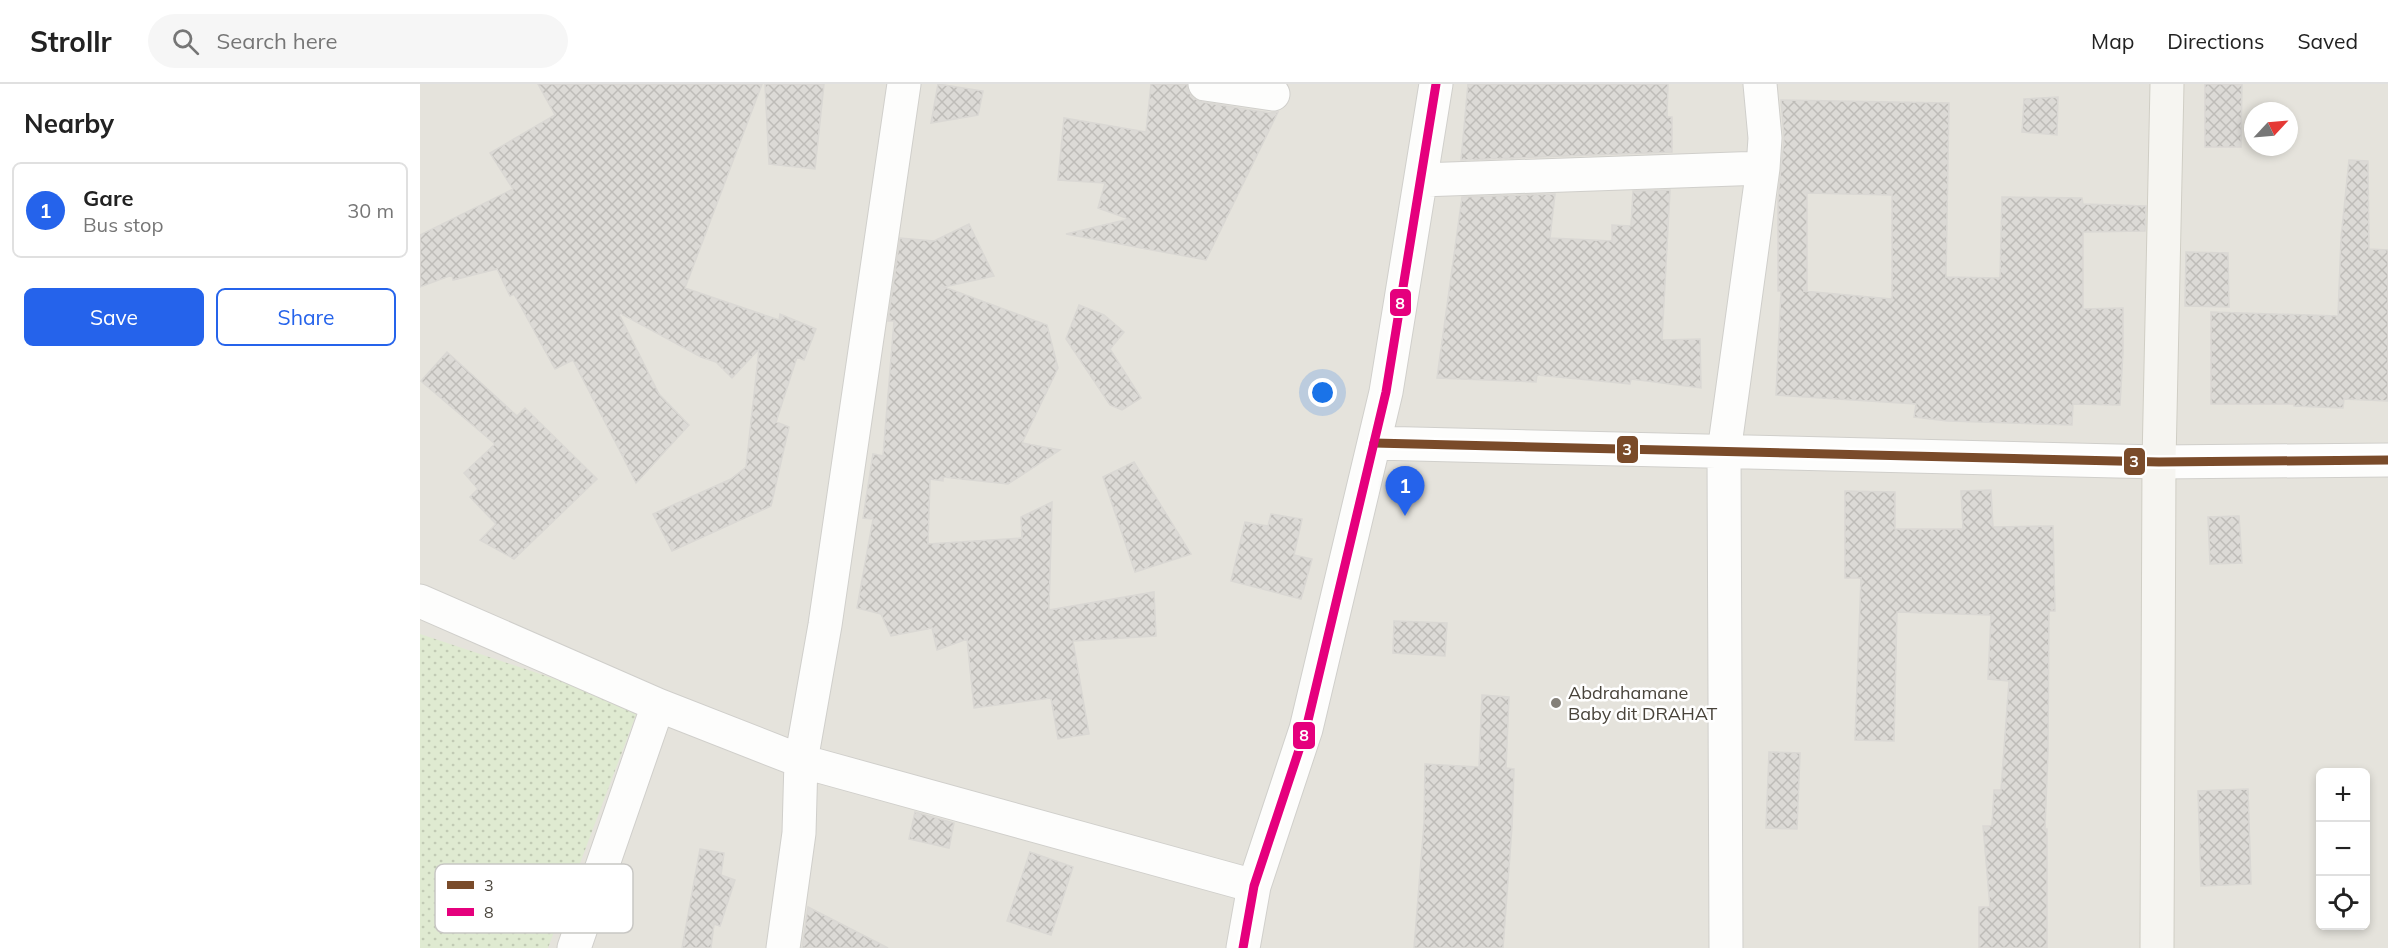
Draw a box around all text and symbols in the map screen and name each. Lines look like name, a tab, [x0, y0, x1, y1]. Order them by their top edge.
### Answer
search box	[148, 14, 568, 68]
text: Strollr	[30, 24, 112, 59]
icon: search	[169, 25, 202, 58]
text: Search here	[217, 27, 337, 55]
text: Map	[2091, 28, 2134, 54]
text: Directions	[2167, 28, 2264, 54]
text: Saved	[2297, 28, 2358, 54]
north arrow	[2244, 102, 2298, 156]
text: Nearby	[24, 107, 114, 140]
text: Gare	[83, 184, 133, 212]
text: 1	[40, 198, 52, 223]
text: 30 m	[347, 198, 394, 223]
text: Bus stop	[83, 212, 163, 237]
button: Save	[24, 288, 204, 346]
button: Share	[216, 288, 396, 346]
line badge: 8	[1389, 288, 1412, 317]
text: 8	[1395, 293, 1405, 313]
your location	[1308, 378, 1337, 407]
line badge: 3	[1616, 435, 1639, 464]
text: 3	[1622, 439, 1632, 459]
line badge: 3	[2123, 447, 2146, 476]
text: 3	[2129, 451, 2139, 471]
pin: 1	[1386, 466, 1424, 516]
place label: Abdrahamane Baby dit DRAHAT	[1568, 681, 1718, 725]
marker: Abdrahamane Baby dit DRAHAT	[1549, 696, 1563, 710]
line badge: 8	[1292, 721, 1316, 750]
text: 8	[1299, 725, 1309, 745]
map controls	[2316, 768, 2370, 930]
button: +	[2316, 768, 2370, 822]
button: −	[2316, 822, 2370, 876]
legend	[435, 864, 633, 933]
text: 3	[484, 875, 494, 895]
button: locate	[2316, 876, 2370, 930]
text: 8	[484, 902, 494, 922]

